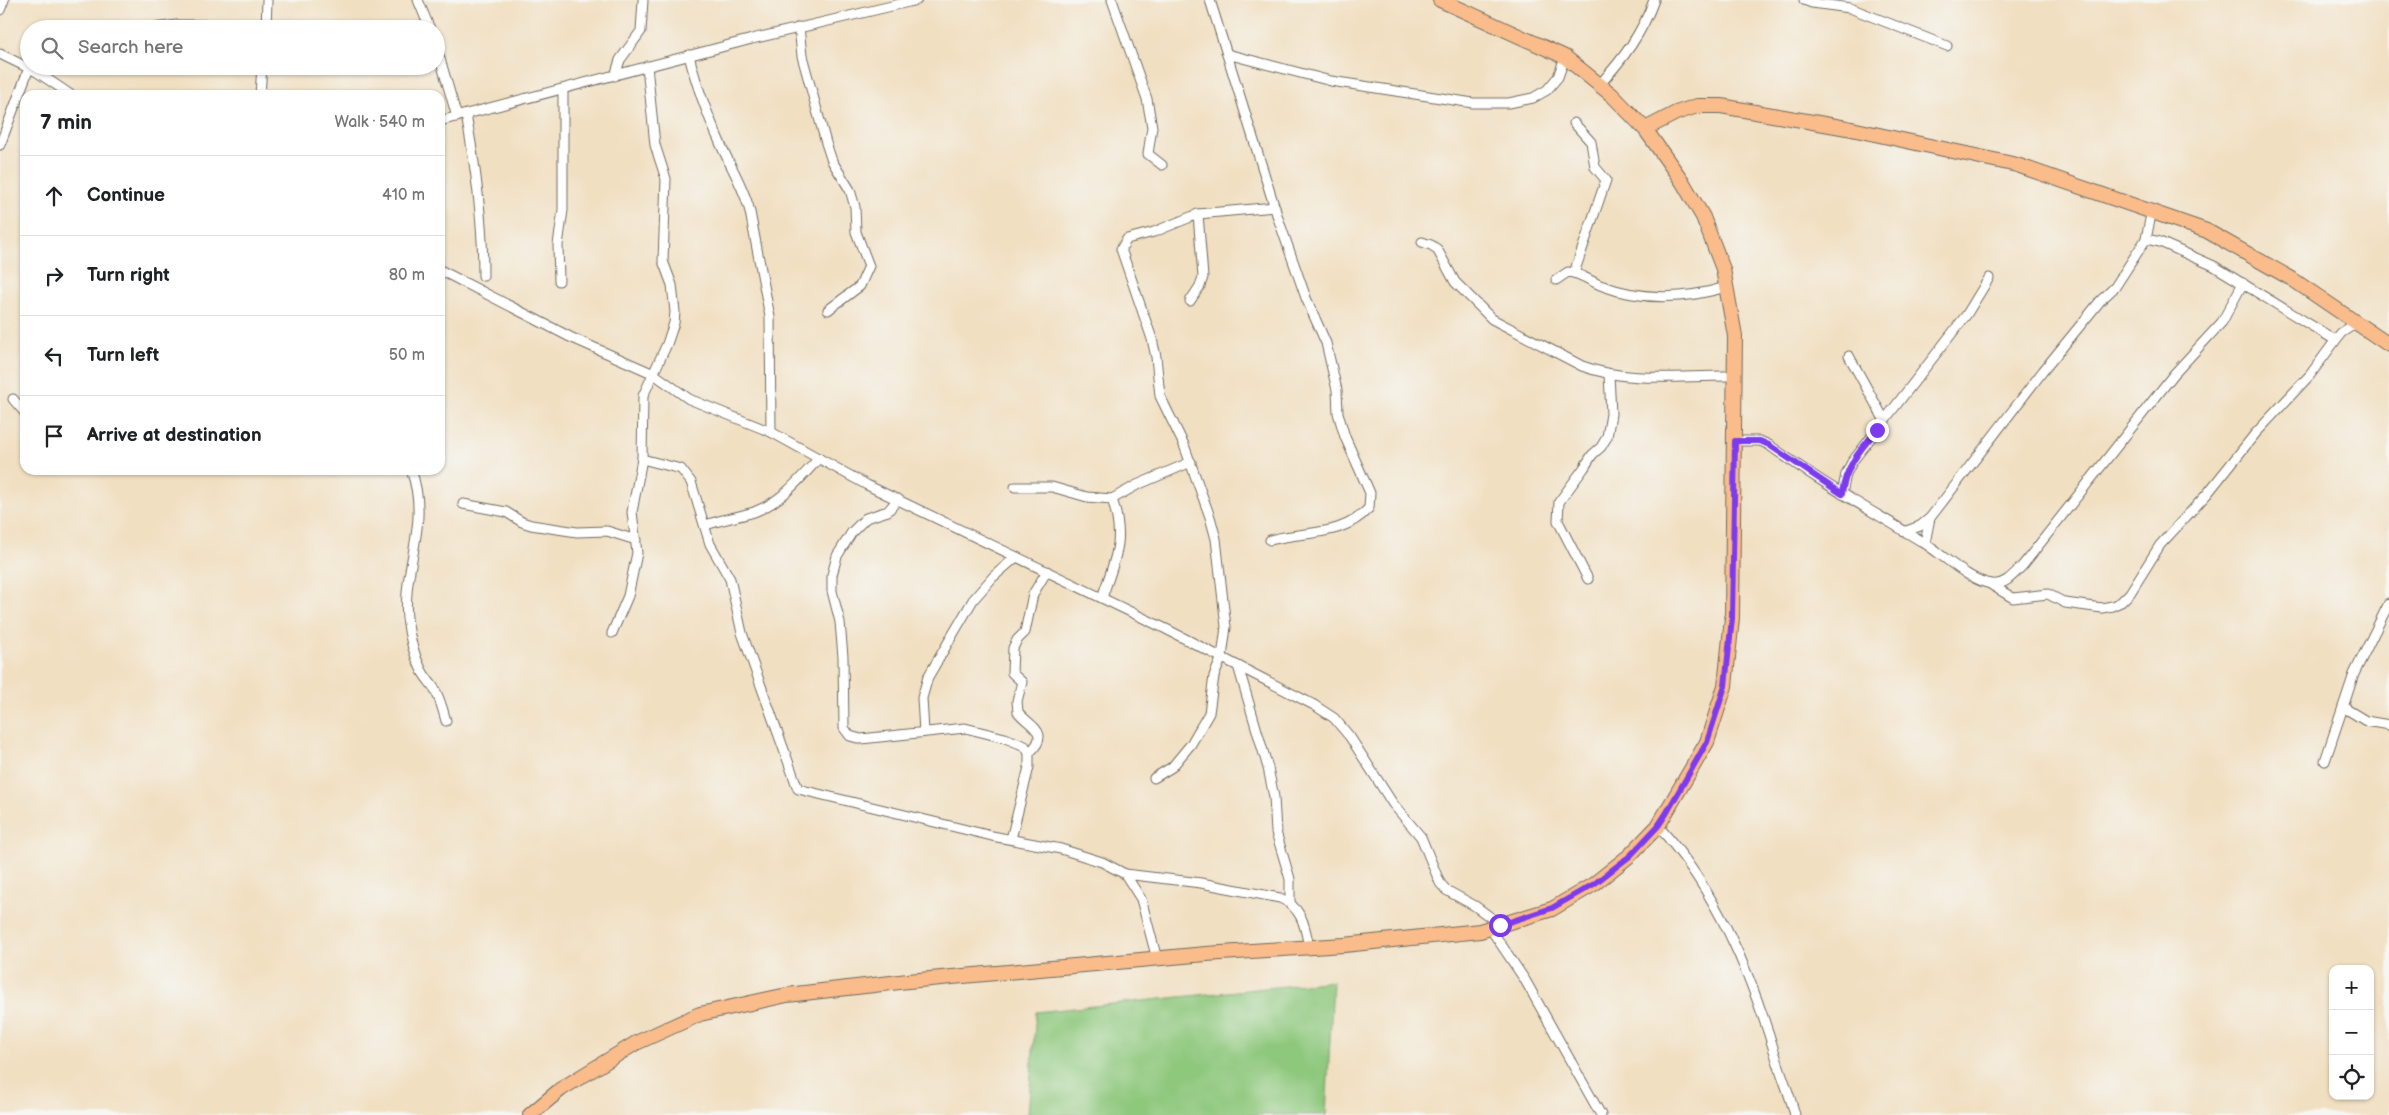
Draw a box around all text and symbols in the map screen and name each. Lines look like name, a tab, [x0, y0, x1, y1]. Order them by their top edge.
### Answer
search box	[20, 20, 445, 75]
icon: search	[38, 34, 66, 62]
text: Search here	[78, 36, 183, 59]
text: 7 min	[40, 110, 92, 135]
text: Walk · 540 m	[335, 113, 425, 132]
icon: ahead	[40, 182, 68, 210]
text: Continue	[87, 184, 165, 207]
text: 410 m	[382, 186, 425, 205]
icon: right	[40, 262, 68, 290]
text: Turn right	[87, 264, 170, 287]
text: 80 m	[389, 266, 425, 285]
icon: left	[40, 342, 68, 370]
text: Turn left	[87, 344, 159, 367]
text: 50 m	[389, 346, 425, 365]
route end	[1866, 419, 1889, 442]
icon: arrive	[40, 422, 68, 450]
text: Arrive at destination	[87, 424, 262, 447]
route start	[1489, 914, 1512, 937]
map controls	[2329, 965, 2374, 1100]
button: +	[2329, 965, 2374, 1010]
button: −	[2329, 1010, 2374, 1055]
button: locate	[2329, 1055, 2374, 1100]

